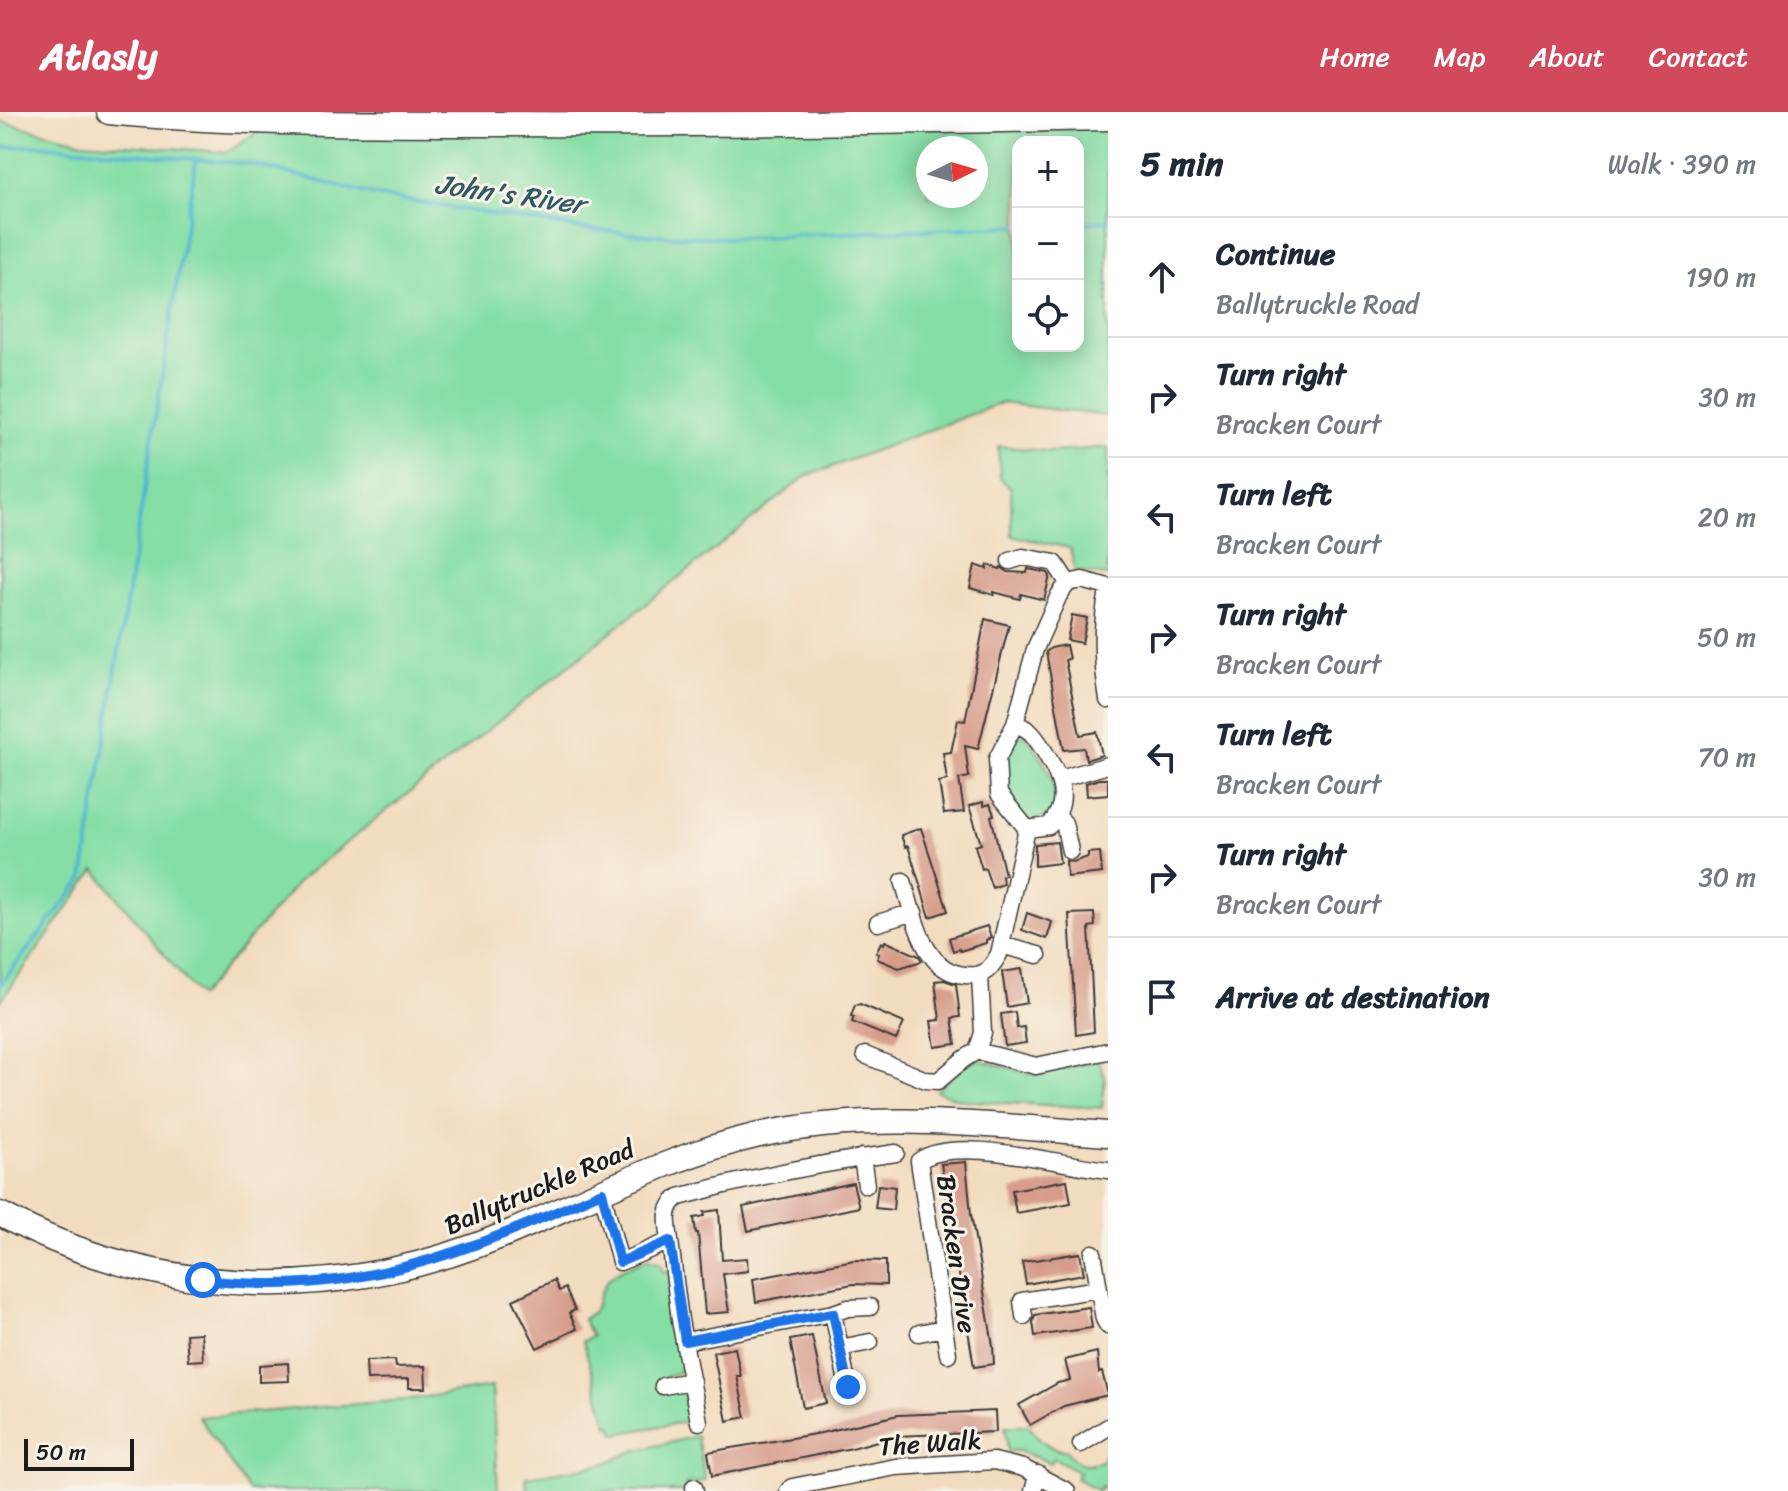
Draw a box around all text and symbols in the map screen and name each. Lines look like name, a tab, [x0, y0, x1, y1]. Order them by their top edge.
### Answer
text: Atlasly	[40, 23, 158, 90]
text: Home	[1320, 32, 1390, 81]
text: Map	[1434, 32, 1485, 81]
text: About	[1529, 32, 1605, 81]
text: Contact	[1649, 32, 1748, 81]
text: 5 min	[1140, 134, 1223, 194]
north arrow	[916, 136, 988, 208]
map controls	[1012, 136, 1084, 352]
button: +	[1012, 136, 1084, 208]
text: Walk · 390 m	[1608, 141, 1756, 187]
water label: John's River	[432, 159, 593, 229]
button: −	[1012, 208, 1084, 280]
text: Continue	[1216, 227, 1335, 281]
text: 190 m	[1686, 254, 1756, 300]
icon: ahead	[1140, 255, 1184, 299]
button: locate	[1012, 280, 1084, 352]
text: Ballytruckle Road	[1216, 281, 1419, 327]
text: Turn right	[1216, 347, 1346, 401]
text: 30 m	[1699, 374, 1756, 420]
icon: right	[1140, 375, 1184, 419]
text: Bracken Court	[1216, 401, 1381, 447]
text: Turn left	[1216, 467, 1332, 521]
text: 20 m	[1698, 494, 1756, 540]
icon: left	[1140, 495, 1184, 539]
text: Bracken Court	[1216, 521, 1381, 567]
text: Turn right	[1216, 587, 1346, 641]
text: 50 m	[1697, 614, 1756, 660]
icon: right	[1140, 615, 1184, 659]
text: Bracken Court	[1216, 641, 1381, 687]
text: Turn left	[1216, 707, 1332, 761]
text: 70 m	[1698, 734, 1756, 780]
icon: left	[1140, 735, 1184, 779]
text: Bracken Court	[1216, 761, 1381, 807]
text: Turn right	[1216, 827, 1346, 881]
text: 30 m	[1699, 854, 1756, 900]
icon: right	[1140, 855, 1184, 899]
text: Bracken Court	[1216, 881, 1381, 927]
text: Arrive at destination	[1216, 970, 1490, 1024]
icon: arrive	[1140, 975, 1184, 1019]
street label: Ballytruckle Road	[437, 1125, 643, 1248]
street label: Bracken Drive	[923, 1172, 991, 1336]
route start	[185, 1262, 221, 1298]
route end	[830, 1369, 866, 1405]
street label: The Walk	[877, 1416, 983, 1470]
text: 50 m	[36, 1433, 86, 1472]
scale bar	[24, 1435, 134, 1471]

